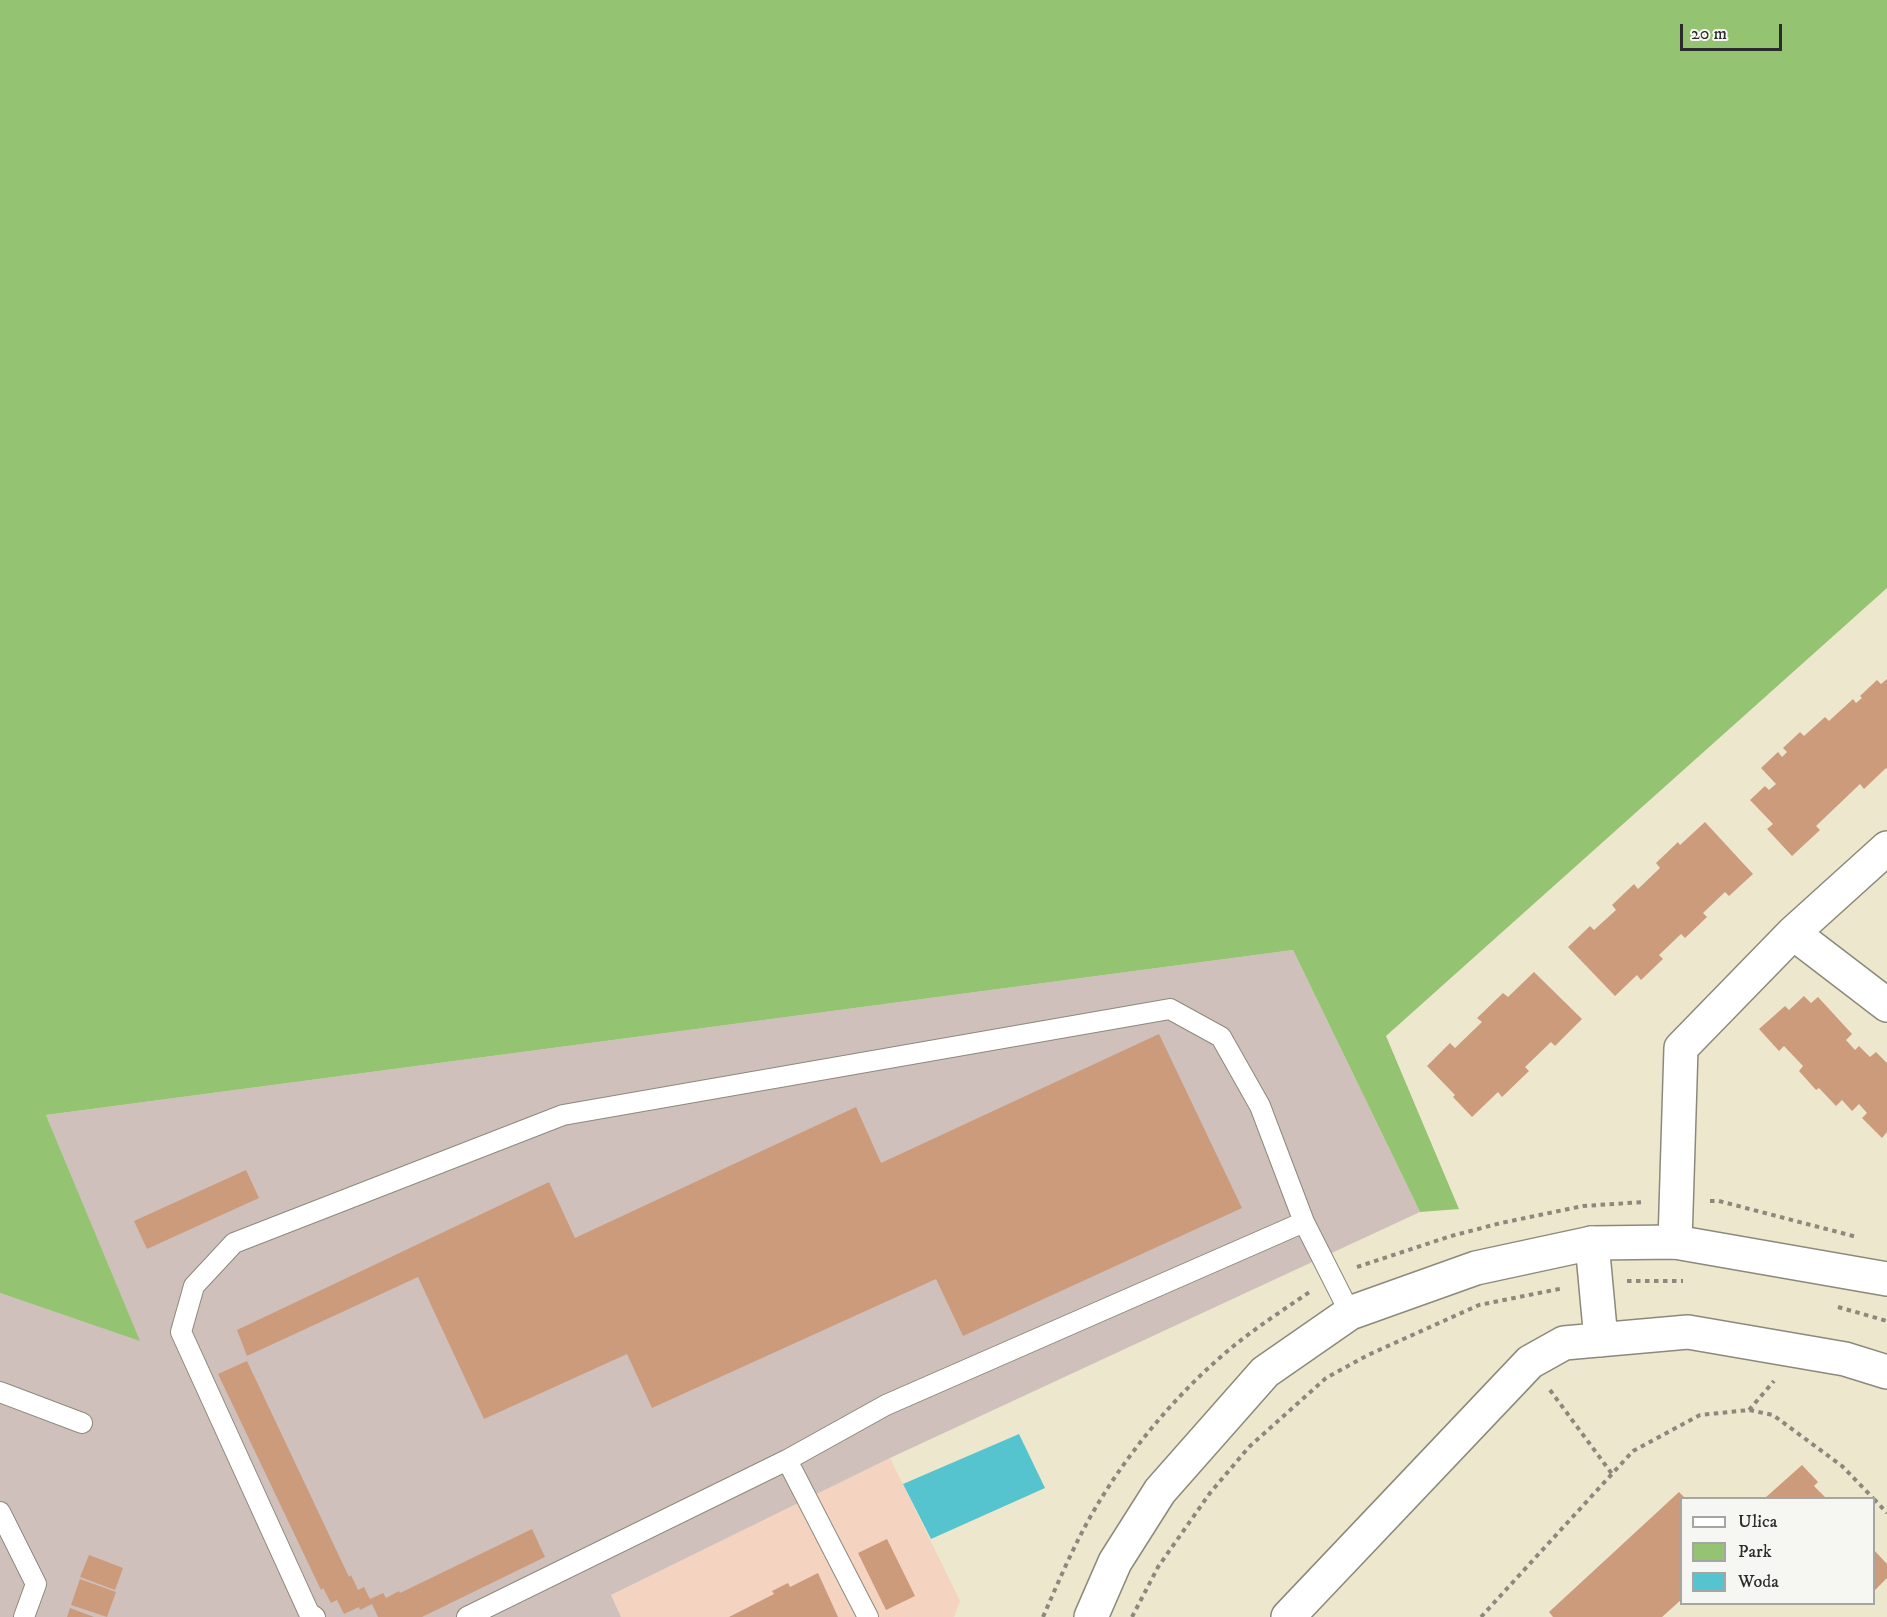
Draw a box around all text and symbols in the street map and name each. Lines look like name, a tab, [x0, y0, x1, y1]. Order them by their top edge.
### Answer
scale bar	[1683, 12, 1785, 50]
text: 20 m	[1691, 23, 1727, 45]
legend	[1680, 1497, 1875, 1605]
text: Ulica	[1738, 1511, 1777, 1533]
text: Park	[1738, 1541, 1772, 1563]
text: Woda	[1738, 1571, 1779, 1593]

